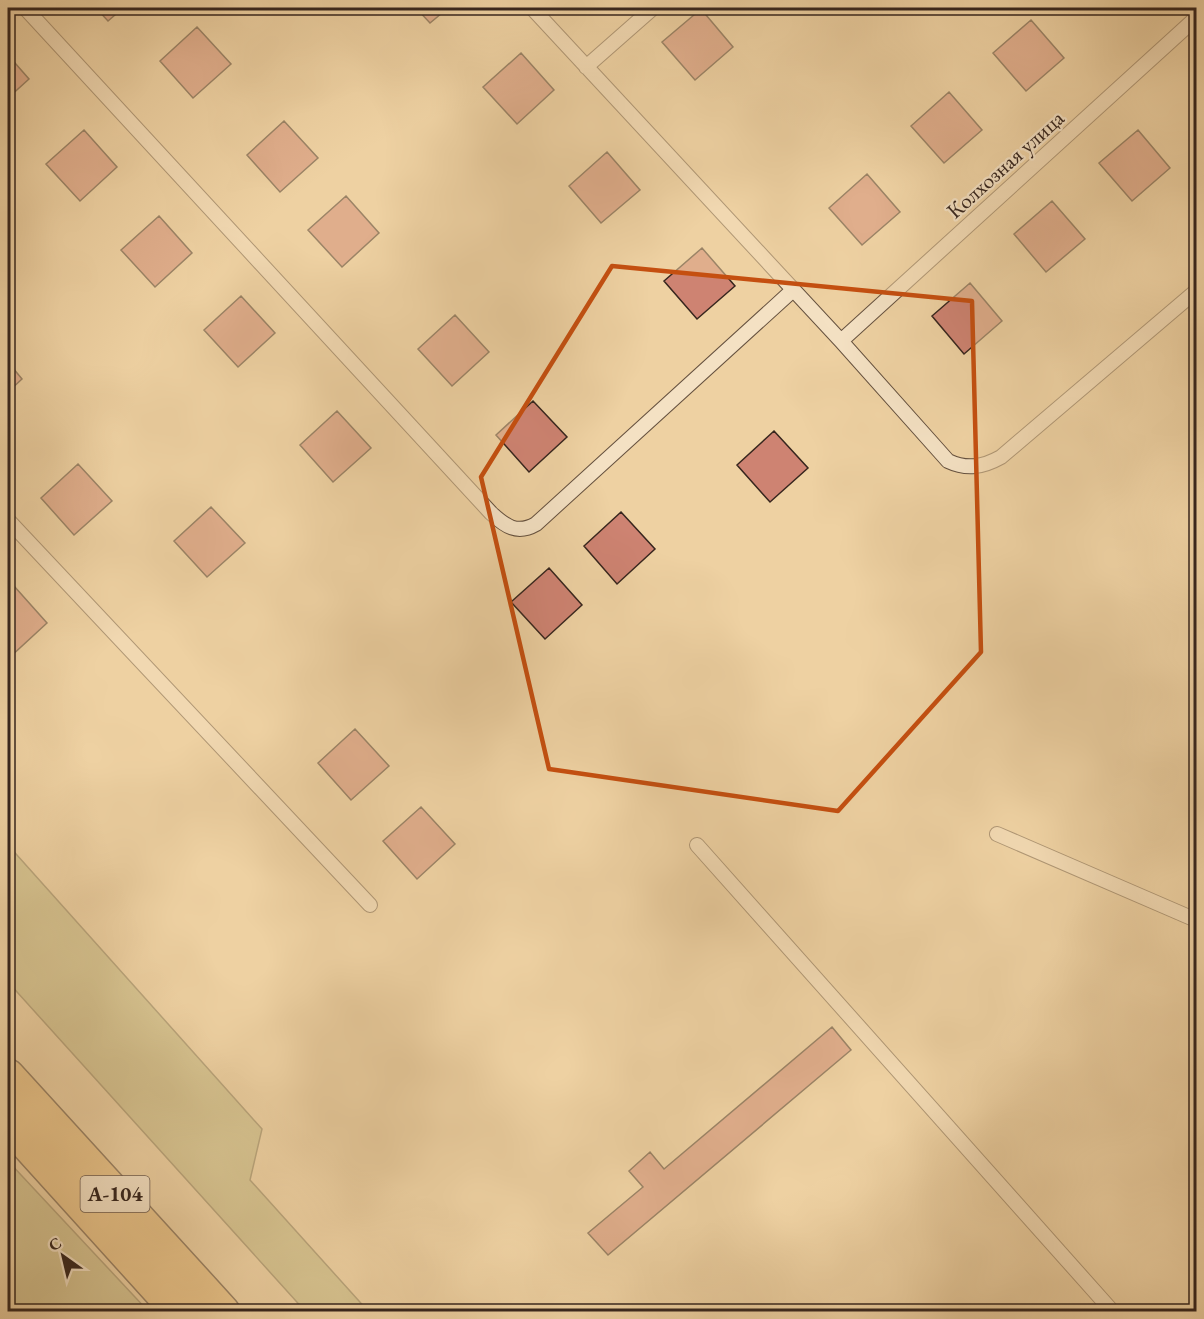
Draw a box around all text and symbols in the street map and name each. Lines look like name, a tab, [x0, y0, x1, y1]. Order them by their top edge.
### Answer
street label: Колхозная улица	[940, 104, 1070, 225]
road number: А-104	[80, 1176, 150, 1212]
north arrow	[33, 1226, 93, 1286]
text: С	[44, 1232, 65, 1256]

